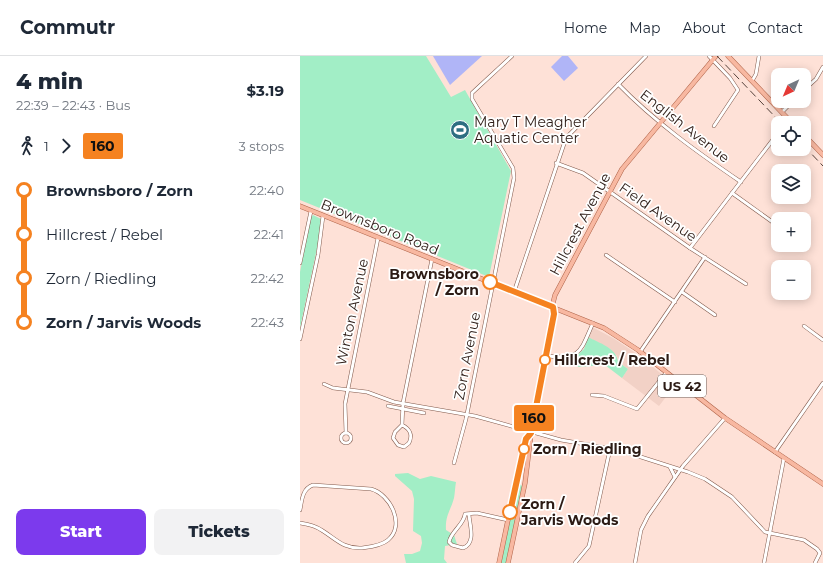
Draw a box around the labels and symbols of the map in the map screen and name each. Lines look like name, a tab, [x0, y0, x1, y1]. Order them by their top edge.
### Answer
north arrow	[771, 68, 811, 108]
street label: English Avenue	[637, 85, 733, 167]
place label: Mary T Meagher Aquatic Center	[474, 113, 587, 147]
sports icon: Mary T Meagher Aquatic Center	[449, 119, 471, 141]
street label: Hillcrest Avenue	[545, 170, 615, 278]
street label: Field Avenue	[616, 179, 700, 245]
street label: Brownsboro Road	[318, 195, 442, 259]
street label: Winton Avenue	[332, 257, 372, 367]
place label: Brownsboro / Zorn	[389, 265, 479, 299]
marker: Brownsboro / Zorn	[482, 274, 498, 290]
street label: Zorn Avenue	[450, 311, 484, 401]
place label: Hillcrest / Rebel	[554, 351, 670, 369]
marker: Hillcrest / Rebel	[539, 354, 551, 366]
road number: US 42	[658, 375, 706, 397]
line badge: 160	[511, 405, 557, 431]
place label: Zorn / Riedling	[533, 440, 642, 458]
marker: Zorn / Riedling	[518, 443, 530, 455]
place label: Zorn / Jarvis Woods	[520, 495, 619, 529]
marker: Zorn / Jarvis Woods	[502, 504, 518, 520]

